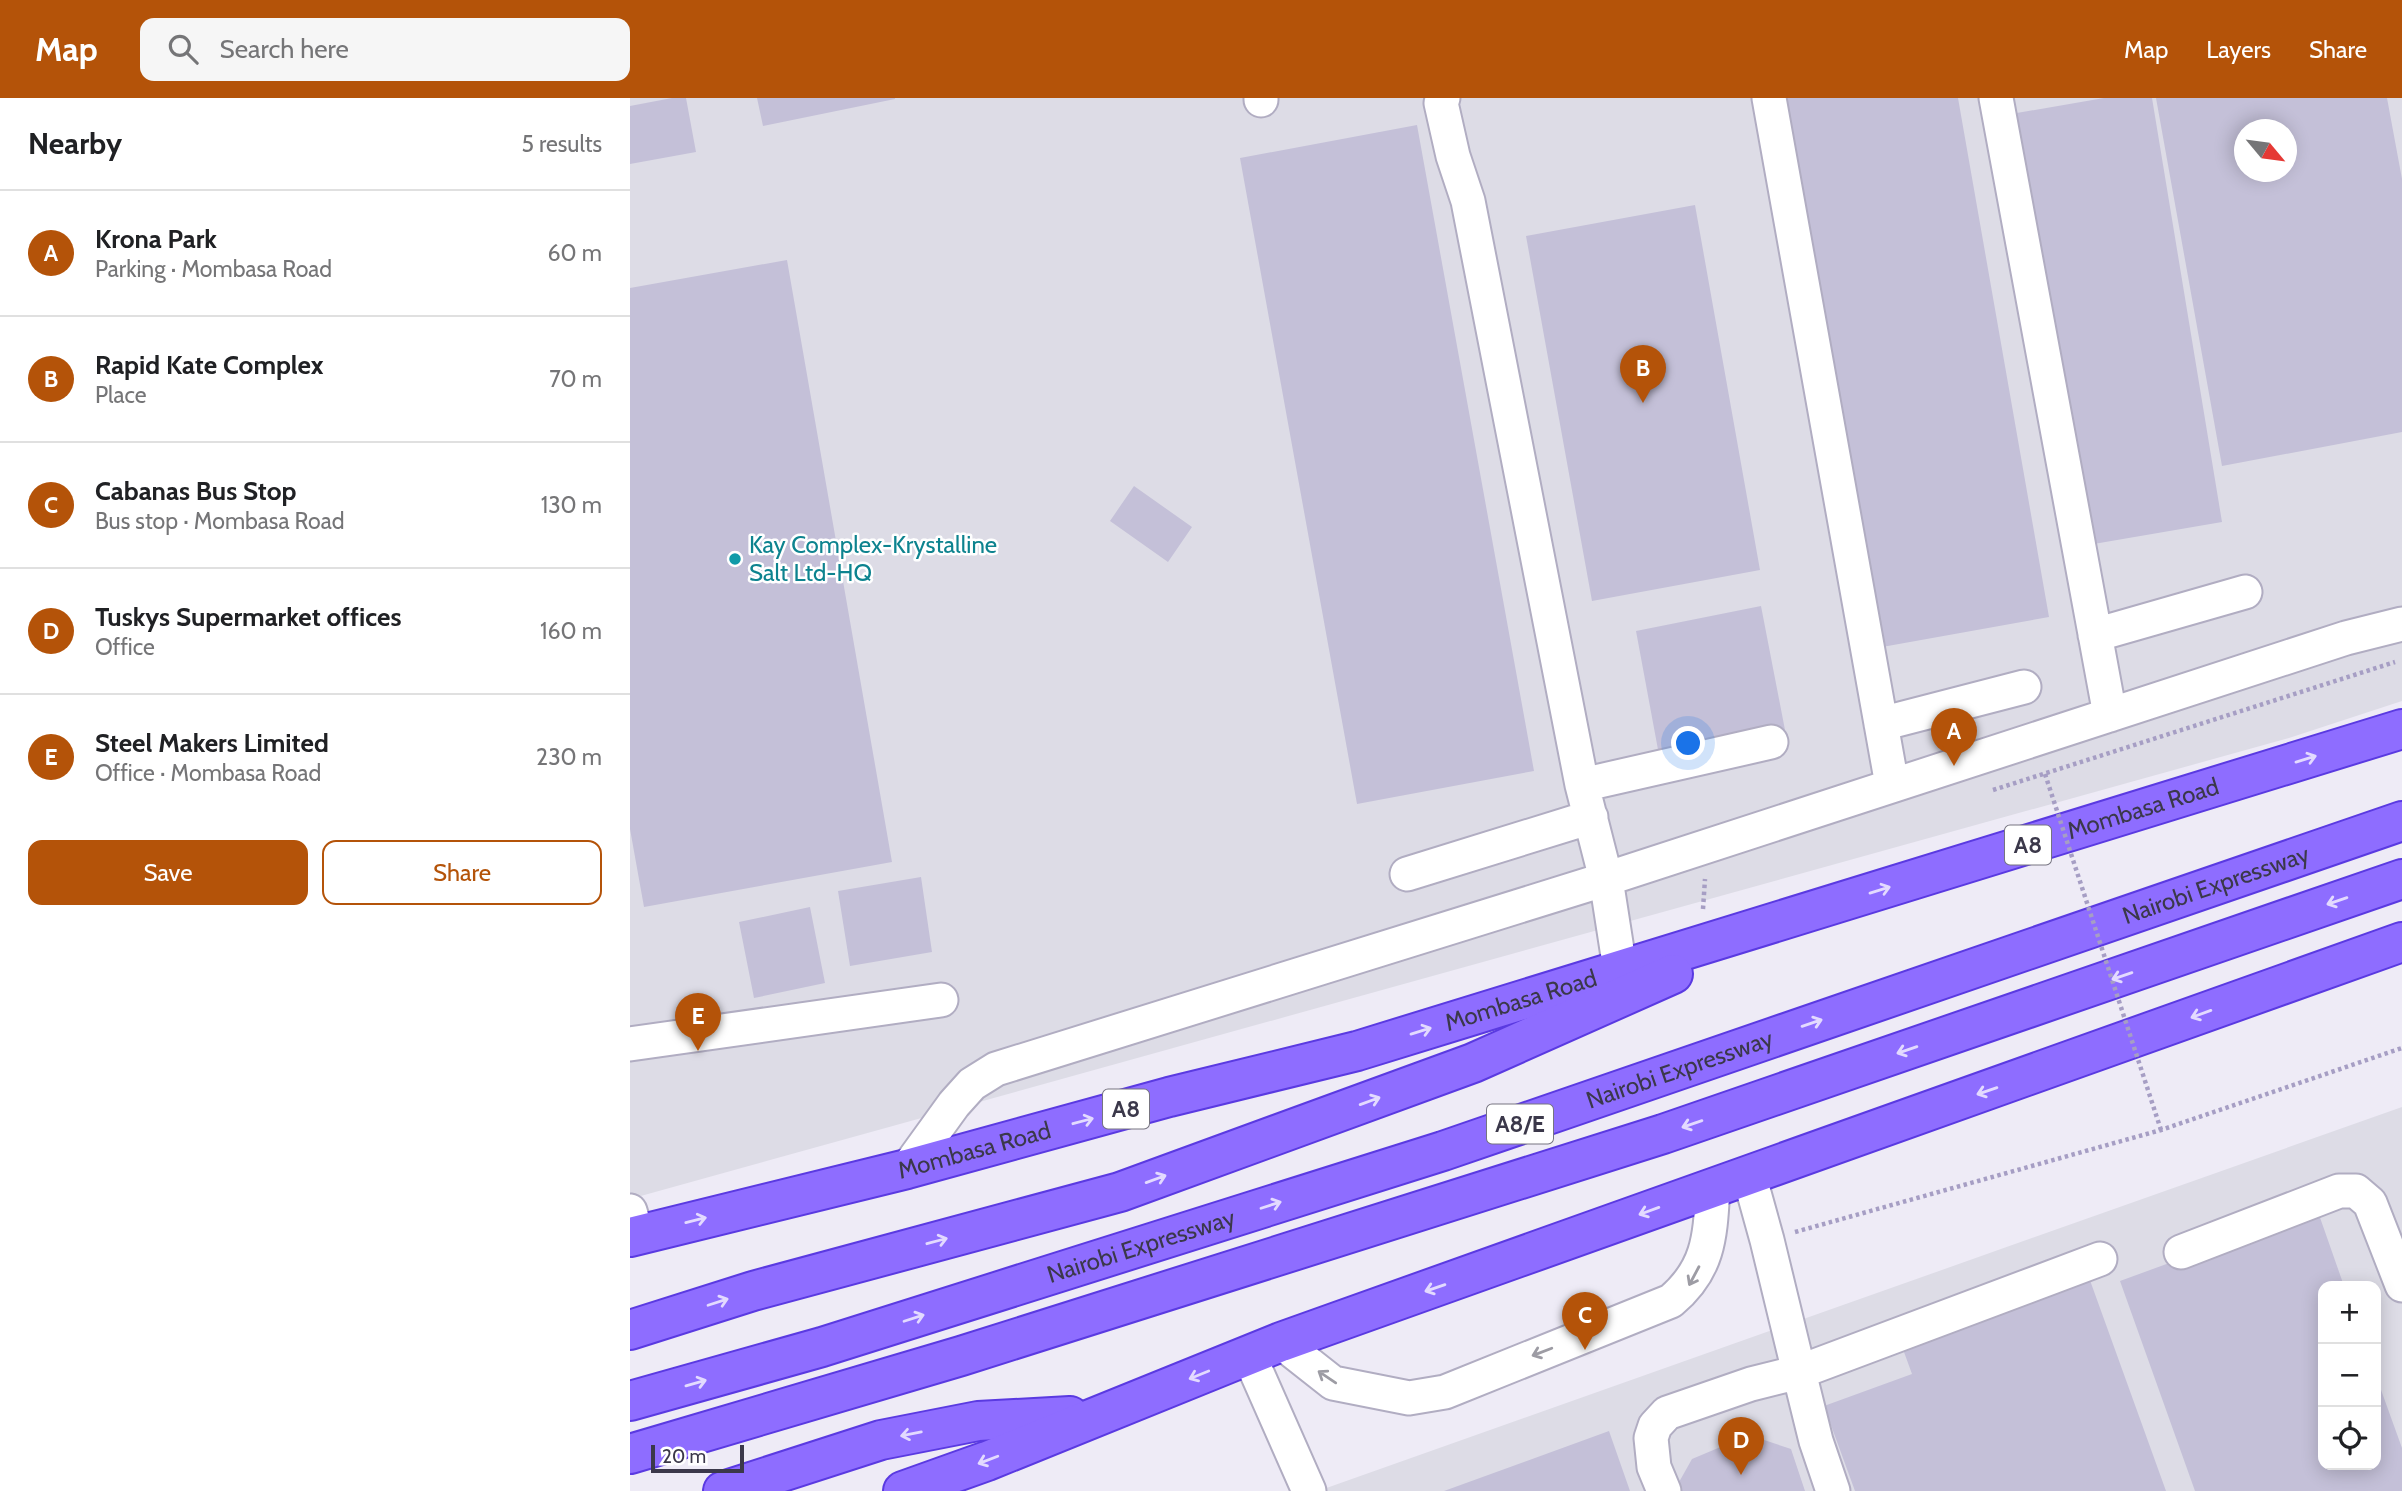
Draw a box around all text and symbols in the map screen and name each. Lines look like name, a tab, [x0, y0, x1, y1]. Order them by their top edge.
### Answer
search box	[140, 18, 630, 81]
text: Map	[35, 29, 98, 69]
icon: search	[164, 30, 202, 68]
text: Search here	[220, 33, 349, 65]
text: Map	[2124, 35, 2168, 64]
text: Layers	[2206, 35, 2271, 64]
text: Share	[2309, 35, 2367, 64]
north arrow	[2234, 119, 2297, 182]
text: Nearby	[28, 125, 122, 162]
text: 5 results	[521, 130, 602, 158]
text: Krona Park	[95, 223, 217, 255]
text: A	[44, 239, 58, 267]
text: 60 m	[548, 239, 602, 267]
text: Parking · Mombasa Road	[95, 255, 332, 283]
pin: B	[1620, 345, 1666, 403]
text: Rapid Kate Complex	[95, 349, 324, 381]
text: B	[44, 365, 58, 393]
text: 70 m	[549, 365, 602, 393]
text: Place	[95, 381, 147, 409]
text: Cabanas Bus Stop	[95, 475, 296, 507]
text: C	[44, 491, 58, 519]
text: 130 m	[541, 491, 602, 519]
text: Bus stop · Mombasa Road	[95, 507, 344, 535]
place label: Kay Complex-Krystalline Salt Ltd-HQ	[749, 530, 997, 587]
marker: Kay Complex-Krystalline Salt Ltd-HQ	[727, 551, 743, 567]
text: Tuskys Supermarket offices	[95, 601, 401, 633]
text: D	[43, 617, 59, 645]
text: 160 m	[540, 617, 602, 645]
text: Office	[95, 633, 155, 661]
pin: A	[1931, 708, 1977, 766]
your location	[1671, 726, 1705, 760]
text: Steel Makers Limited	[95, 727, 329, 759]
text: E	[44, 743, 58, 771]
text: 230 m	[536, 743, 602, 771]
one-way arrow	[2294, 752, 2316, 764]
text: Office · Mombasa Road	[95, 759, 321, 787]
street label: Mombasa Road	[2063, 771, 2222, 845]
road number: A8	[2005, 825, 2051, 864]
street label: Nairobi Expressway	[2119, 839, 2313, 930]
button: Save	[28, 840, 308, 905]
button: Share	[322, 840, 602, 905]
one-way arrow	[1869, 882, 1891, 895]
one-way arrow	[2327, 896, 2349, 908]
street label: Mombasa Road	[1441, 963, 1600, 1037]
one-way arrow	[2112, 971, 2134, 983]
pin: E	[675, 993, 721, 1051]
one-way arrow	[2191, 1009, 2213, 1021]
one-way arrow	[1800, 1016, 1822, 1028]
one-way arrow	[1409, 1023, 1431, 1036]
street label: Nairobi Expressway	[1582, 1024, 1777, 1115]
one-way arrow	[1897, 1045, 1919, 1057]
one-way arrow	[1977, 1086, 1999, 1098]
road number: A8	[1103, 1090, 1149, 1128]
one-way arrow	[1358, 1094, 1380, 1106]
road number: A8/E	[1487, 1105, 1553, 1144]
one-way arrow	[1071, 1114, 1093, 1127]
street label: Mombasa Road	[894, 1115, 1054, 1185]
one-way arrow	[1682, 1119, 1704, 1131]
one-way arrow	[1145, 1171, 1167, 1184]
one-way arrow	[1260, 1198, 1282, 1211]
street label: Nairobi Expressway	[1043, 1203, 1239, 1289]
one-way arrow	[1639, 1206, 1661, 1218]
one-way arrow	[684, 1213, 707, 1226]
one-way arrow	[926, 1234, 948, 1247]
one-way arrow	[1686, 1266, 1700, 1286]
map controls	[2318, 1281, 2381, 1470]
button: +	[2318, 1281, 2381, 1344]
one-way arrow	[1425, 1283, 1447, 1295]
pin: C	[1562, 1292, 1608, 1350]
one-way arrow	[707, 1295, 729, 1307]
one-way arrow	[903, 1311, 925, 1324]
button: −	[2318, 1344, 2381, 1407]
one-way arrow	[1532, 1347, 1553, 1360]
one-way arrow	[1317, 1369, 1337, 1383]
one-way arrow	[1189, 1370, 1210, 1383]
one-way arrow	[685, 1375, 707, 1388]
button: locate	[2318, 1407, 2381, 1470]
pin: D	[1718, 1417, 1764, 1475]
one-way arrow	[900, 1428, 923, 1441]
scale bar	[651, 1442, 744, 1474]
text: 20 m	[662, 1445, 706, 1468]
one-way arrow	[977, 1455, 999, 1467]

